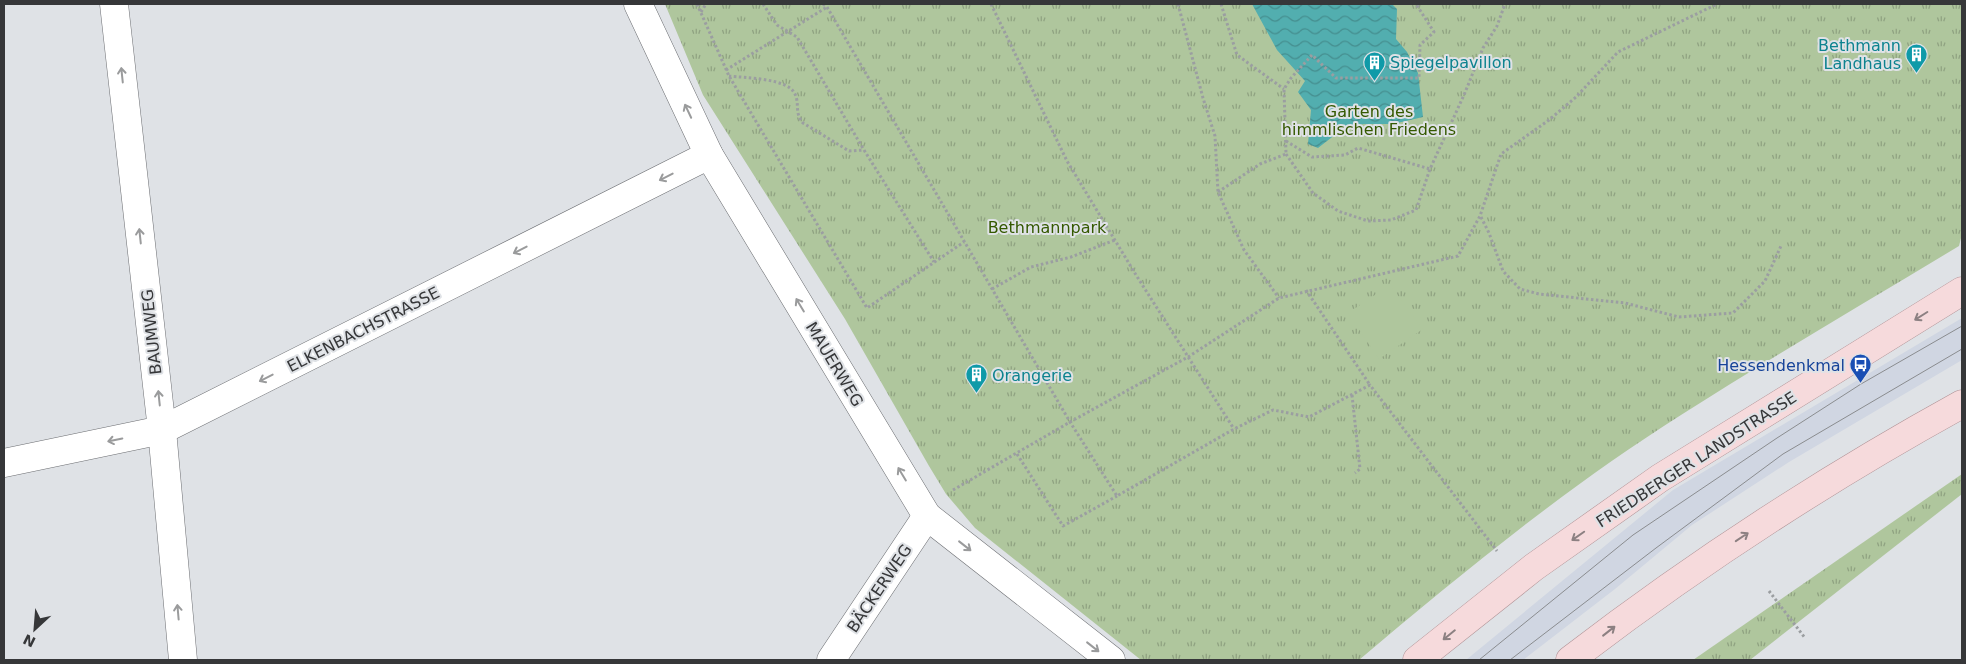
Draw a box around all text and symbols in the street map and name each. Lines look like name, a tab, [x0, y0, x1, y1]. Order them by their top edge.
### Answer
place label: Bethmann Landhaus	[1818, 36, 1901, 73]
building icon: Bethmann Landhaus	[1905, 42, 1929, 73]
building icon: Spiegelpavillon	[1362, 50, 1386, 81]
place label: Spiegelpavillon	[1390, 53, 1512, 72]
one-way arrow	[117, 67, 127, 83]
park label: Garten des himmlischen Friedens	[1282, 102, 1456, 139]
one-way arrow	[683, 103, 693, 118]
one-way arrow	[658, 172, 673, 182]
park label: Bethmannpark	[988, 218, 1107, 237]
one-way arrow	[135, 228, 145, 244]
one-way arrow	[513, 245, 528, 255]
street label: ELKENBACHSTRASSE	[284, 283, 442, 376]
street label: BAUMWEG	[138, 288, 165, 376]
one-way arrow	[794, 299, 804, 313]
one-way arrow	[1914, 312, 1928, 322]
street label: MAUERWEG	[802, 318, 867, 410]
bus stop icon: Hessendenkmal	[1849, 353, 1873, 384]
place label: Hessendenkmal	[1717, 356, 1845, 375]
building icon: Orangerie	[964, 363, 988, 394]
place label: Orangerie	[992, 366, 1072, 385]
one-way arrow	[259, 374, 274, 383]
street label: FRIEDBERGER LANDSTRASSE	[1593, 388, 1800, 531]
one-way arrow	[154, 390, 164, 406]
one-way arrow	[107, 435, 123, 445]
one-way arrow	[896, 468, 906, 482]
one-way arrow	[1571, 531, 1585, 541]
one-way arrow	[1734, 532, 1748, 542]
street label: BÄCKERWEG	[843, 541, 916, 636]
one-way arrow	[958, 541, 971, 552]
north arrow	[10, 604, 60, 654]
one-way arrow	[174, 604, 183, 620]
one-way arrow	[1602, 625, 1615, 636]
one-way arrow	[1443, 629, 1456, 640]
text: N	[21, 631, 38, 650]
one-way arrow	[1086, 641, 1099, 652]

